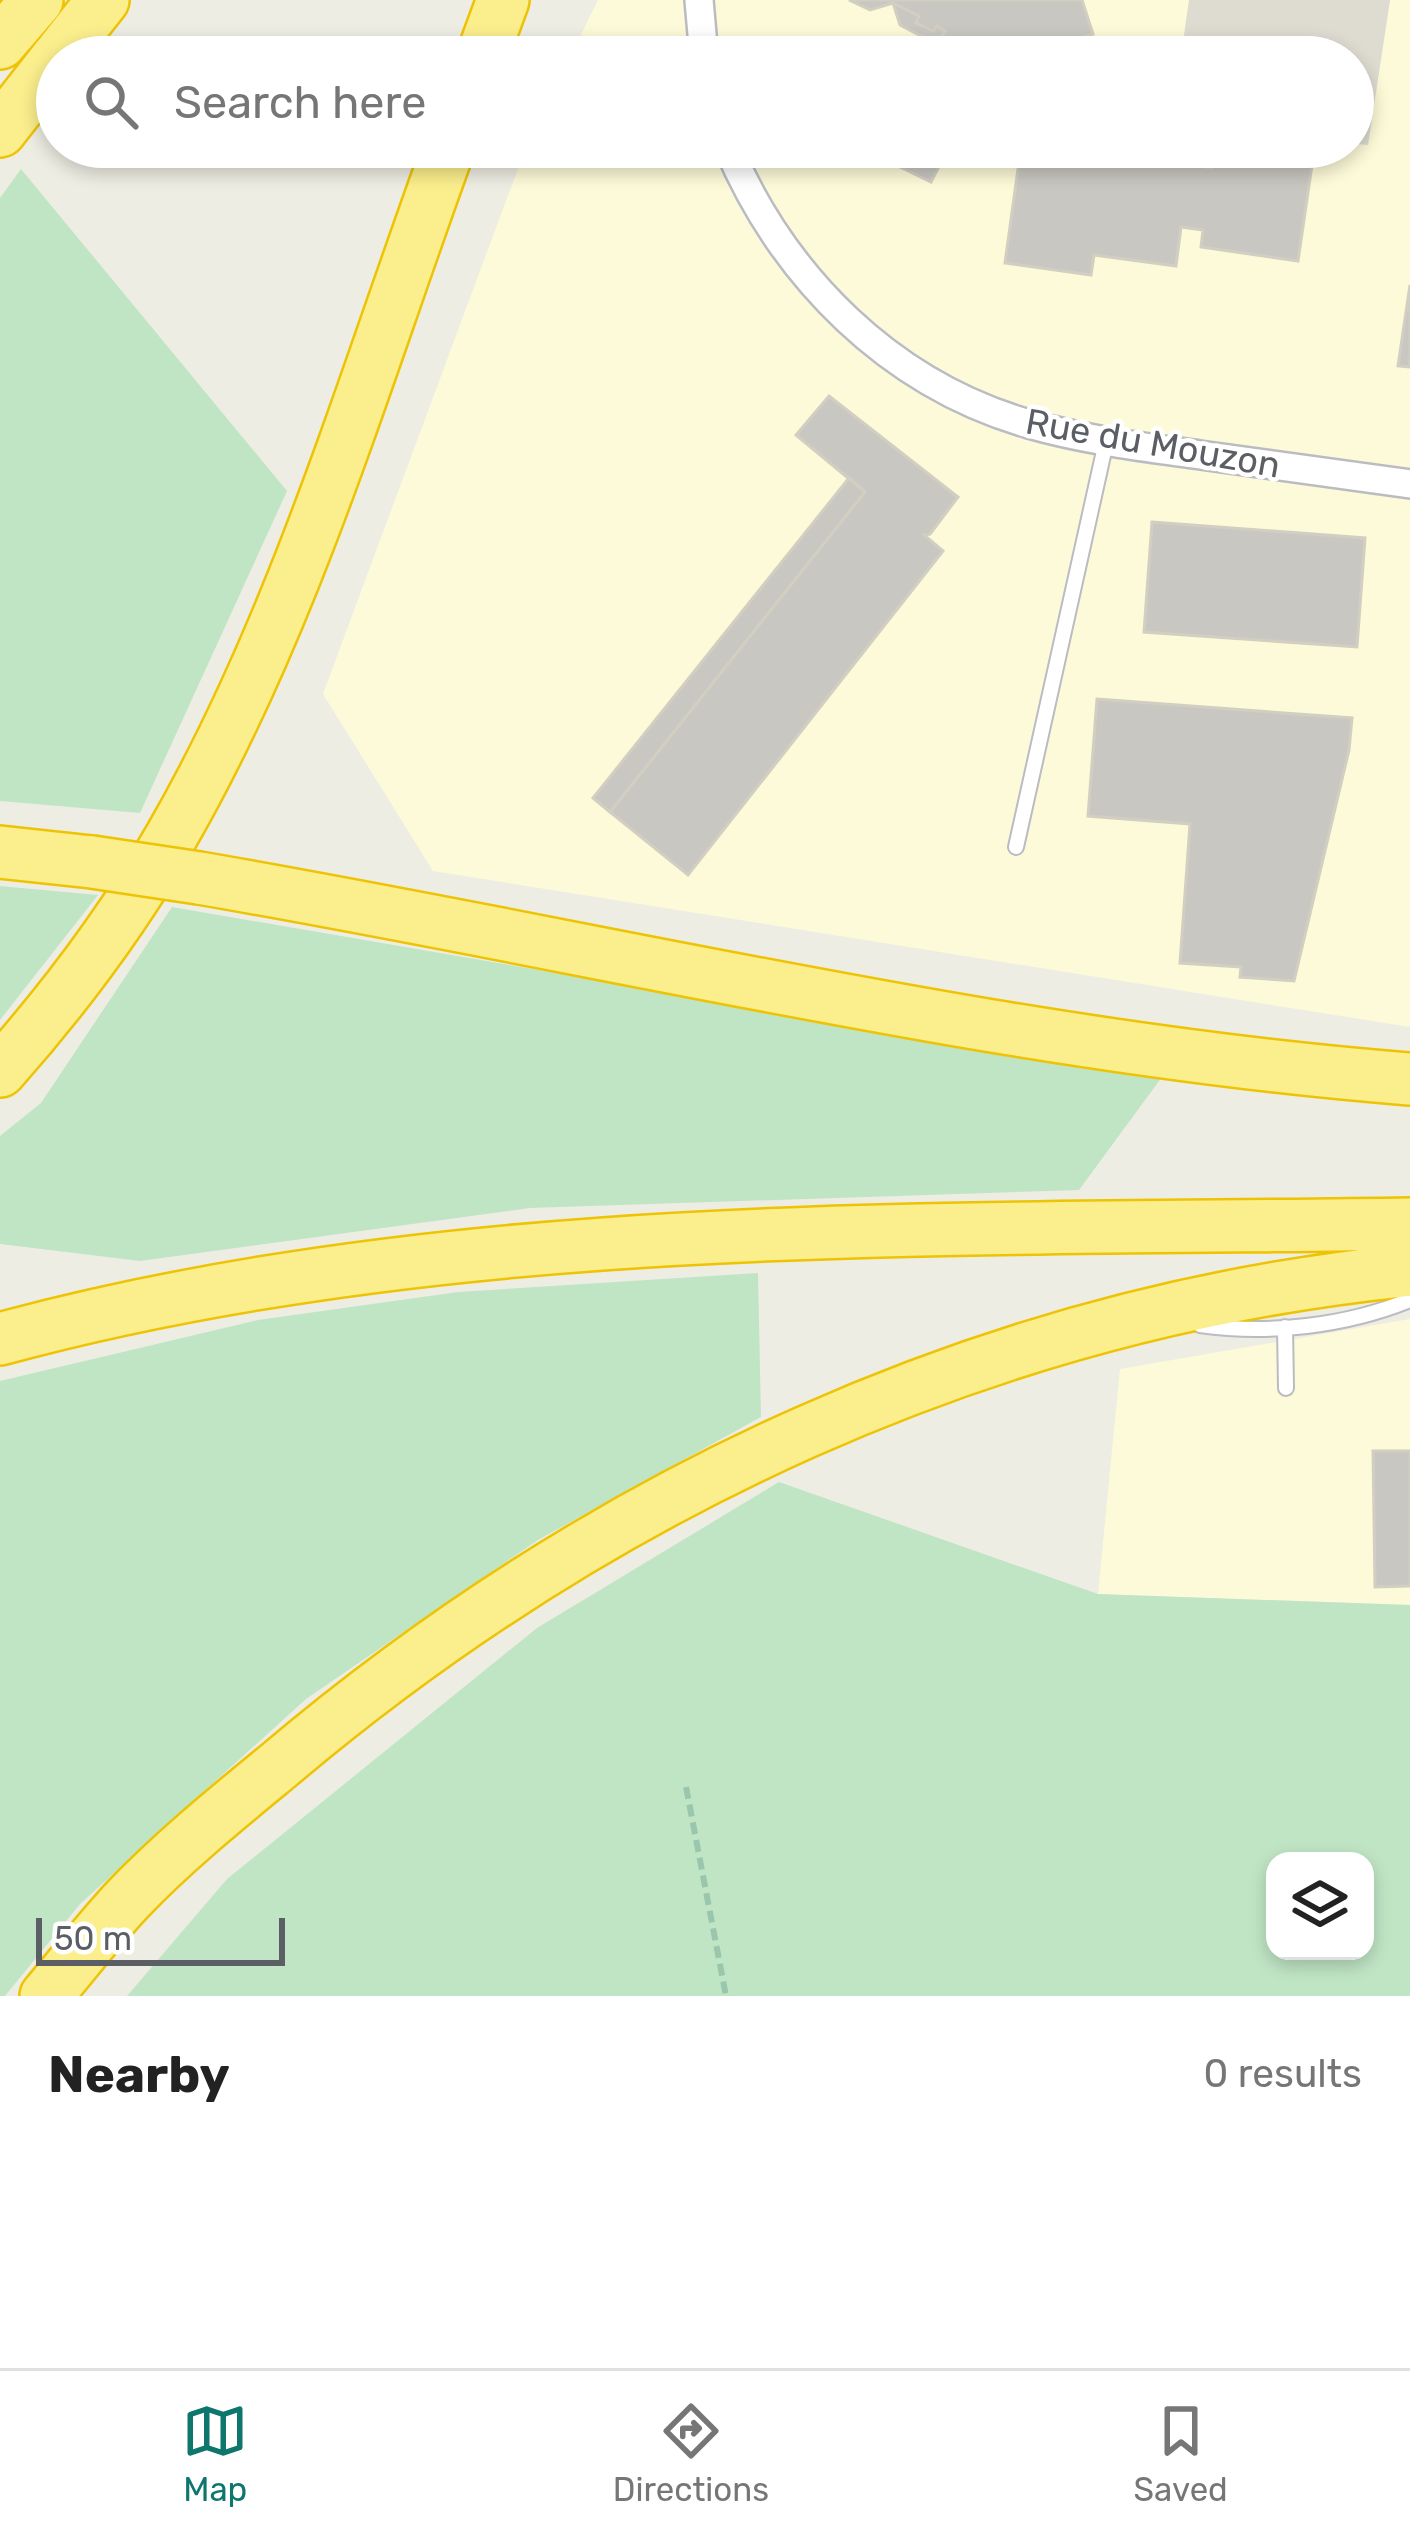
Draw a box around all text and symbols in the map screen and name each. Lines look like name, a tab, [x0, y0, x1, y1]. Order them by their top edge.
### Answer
search box	[36, 36, 1374, 168]
icon: search	[78, 69, 144, 135]
text: Search here	[174, 76, 426, 129]
street label: Rue du Mouzon	[1022, 399, 1284, 487]
map controls	[1266, 1852, 1374, 1960]
button: layers	[1266, 1852, 1374, 1960]
scale bar	[36, 1912, 285, 1965]
text: 50 m	[54, 1919, 132, 1958]
text: Nearby	[48, 2044, 230, 2105]
text: 0 results	[1203, 2051, 1362, 2097]
tab: Map	[182, 2398, 248, 2509]
tab: Directions	[613, 2398, 769, 2509]
tab: Saved	[1134, 2398, 1228, 2509]

